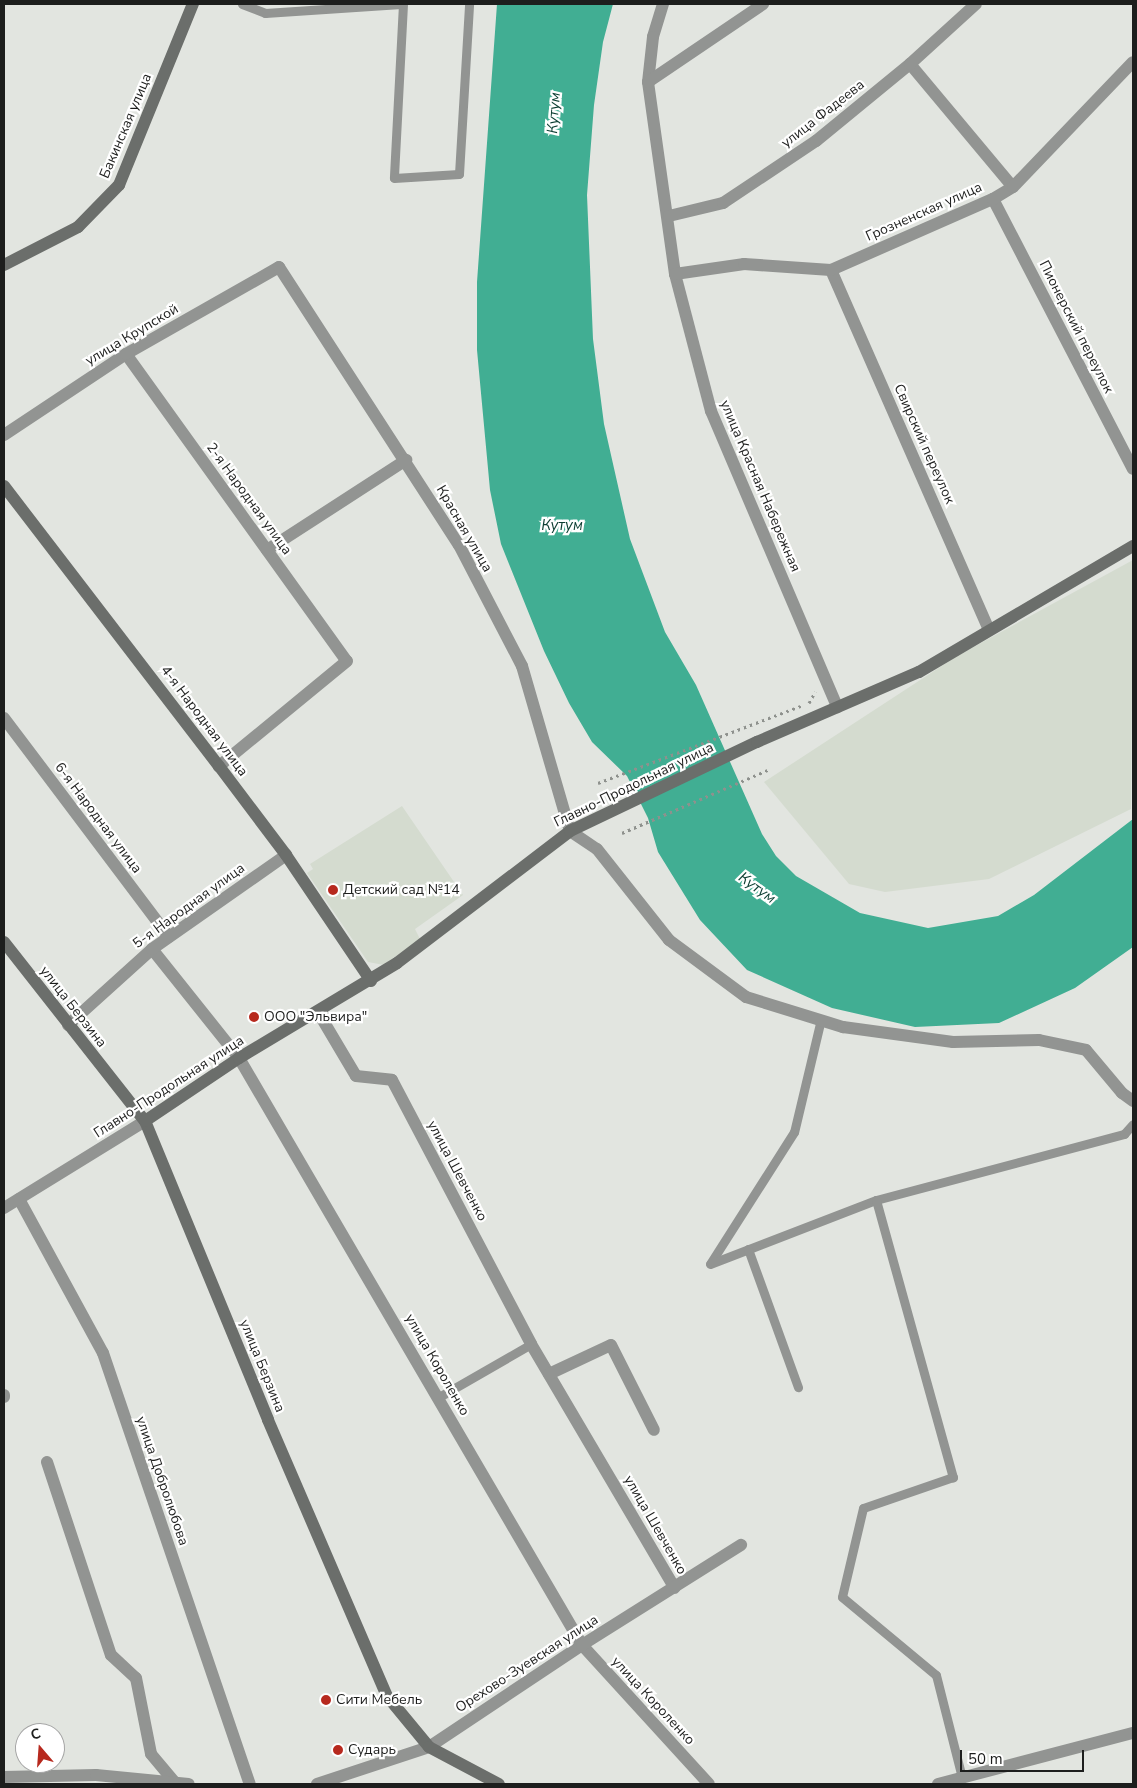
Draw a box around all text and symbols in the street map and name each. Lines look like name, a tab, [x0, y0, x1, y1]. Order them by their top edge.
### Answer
street label: Бакинская улица	[96, 71, 156, 181]
street label: улица Фадеева	[778, 76, 868, 152]
water label: Кутум	[544, 92, 564, 134]
street label: Грозненская улица	[863, 179, 985, 245]
street label: Пионерский переулок	[1035, 258, 1117, 396]
street label: улица Крупской	[82, 301, 182, 369]
street label: Свирский переулок	[890, 382, 958, 506]
street label: улица Красная Набережная	[716, 398, 804, 574]
street label: 2-я Народная улица	[203, 440, 295, 558]
street label: Красная улица	[432, 483, 496, 575]
water label: Кутум	[541, 517, 583, 535]
street label: 4-я Народная улица	[157, 662, 251, 780]
street label: Главно-Продольная улица	[551, 739, 717, 831]
street label: 6-я Народная улица	[51, 759, 145, 877]
street label: 5-я Народная улица	[130, 860, 248, 952]
water label: Кутум	[735, 868, 779, 908]
place label: Детский сад №14	[343, 882, 460, 898]
marker: Детский сад №14	[327, 884, 339, 896]
street label: улица Берзина	[36, 963, 110, 1051]
place label: ООО "Эльвира"	[264, 1009, 367, 1025]
marker: ООО "Эльвира"	[248, 1011, 260, 1023]
street label: Главно-Продольная улица	[91, 1032, 247, 1142]
street label: улица Шевченко	[423, 1118, 491, 1224]
street label: улица Короленко	[401, 1311, 473, 1419]
street label: улица Берзина	[236, 1317, 288, 1415]
street label: улица Добролюбова	[132, 1414, 192, 1548]
street label: улица Шевченко	[620, 1473, 690, 1577]
street label: Орехово-Зуевская улица	[453, 1612, 601, 1716]
street label: улица Короленко	[608, 1653, 698, 1749]
place label: Сити Мебель	[336, 1692, 422, 1708]
marker: Сити Мебель	[320, 1694, 332, 1706]
north arrow	[15, 1723, 65, 1773]
text: С	[28, 1724, 43, 1745]
scale bar	[962, 1740, 1086, 1772]
place label: Сударь	[348, 1742, 396, 1758]
marker: Сударь	[332, 1744, 344, 1756]
text: 50 m	[968, 1749, 1003, 1769]

